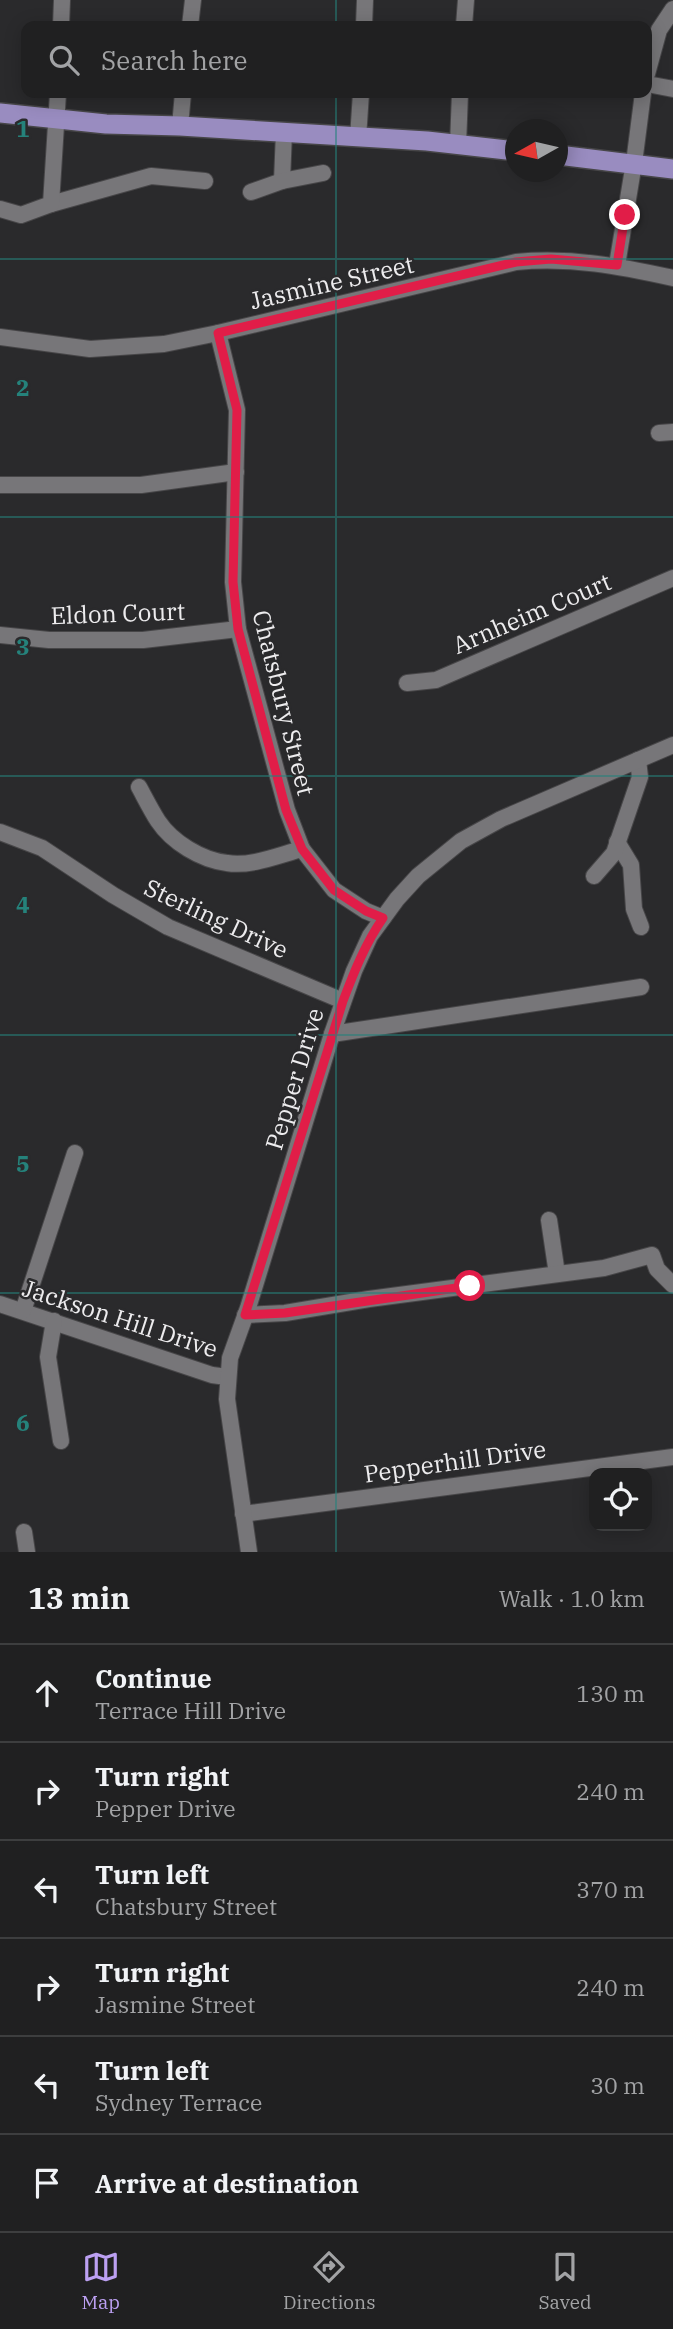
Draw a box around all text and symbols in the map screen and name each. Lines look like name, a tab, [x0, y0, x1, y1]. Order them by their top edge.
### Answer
search box	[21, 21, 652, 98]
icon: search	[45, 41, 83, 79]
text: Search here	[101, 43, 247, 77]
text: 1	[16, 113, 30, 143]
north arrow	[505, 119, 568, 182]
route end	[609, 199, 640, 230]
street label: Jasmine Street	[247, 248, 417, 316]
text: 2	[16, 372, 30, 402]
street label: Arnheim Court	[447, 565, 616, 661]
street label: Eldon Court	[50, 595, 186, 631]
street label: Chatsbury Street	[245, 607, 322, 799]
text: 3	[16, 631, 30, 661]
street label: Sterling Drive	[139, 871, 294, 965]
text: 4	[16, 889, 30, 919]
street label: Pepper Drive	[257, 1004, 331, 1154]
text: 5	[16, 1148, 30, 1178]
route start	[454, 1270, 485, 1301]
street label: Jackson Hill Drive	[19, 1271, 222, 1365]
text: 6	[16, 1407, 30, 1437]
street label: Pepperhill Drive	[362, 1432, 548, 1490]
map controls	[589, 1468, 652, 1531]
button: locate	[589, 1468, 652, 1531]
text: 13 min	[28, 1578, 130, 1617]
text: Walk · 1.0 km	[499, 1583, 645, 1613]
text: Continue	[95, 1661, 212, 1695]
icon: ahead	[28, 1674, 66, 1712]
text: 130 m	[576, 1678, 645, 1708]
text: Terrace Hill Drive	[95, 1695, 286, 1725]
text: Turn right	[95, 1759, 229, 1793]
icon: right	[28, 1772, 66, 1810]
text: 240 m	[576, 1776, 645, 1806]
text: Pepper Drive	[95, 1793, 236, 1823]
text: Turn left	[95, 1857, 209, 1891]
icon: left	[28, 1870, 66, 1908]
text: 370 m	[576, 1874, 645, 1904]
text: Chatsbury Street	[95, 1891, 277, 1921]
text: Turn right	[95, 1955, 229, 1989]
icon: right	[28, 1968, 66, 2006]
text: 240 m	[576, 1972, 645, 2002]
text: Jasmine Street	[95, 1989, 255, 2019]
text: Turn left	[95, 2053, 209, 2087]
icon: left	[28, 2066, 66, 2104]
text: 30 m	[590, 2070, 645, 2100]
text: Sydney Terrace	[95, 2087, 262, 2117]
icon: arrive	[28, 2164, 66, 2202]
text: Arrive at destination	[95, 2166, 359, 2200]
tab: Map	[81, 2248, 120, 2314]
tab: Directions	[283, 2248, 376, 2314]
tab: Saved	[538, 2248, 592, 2314]

